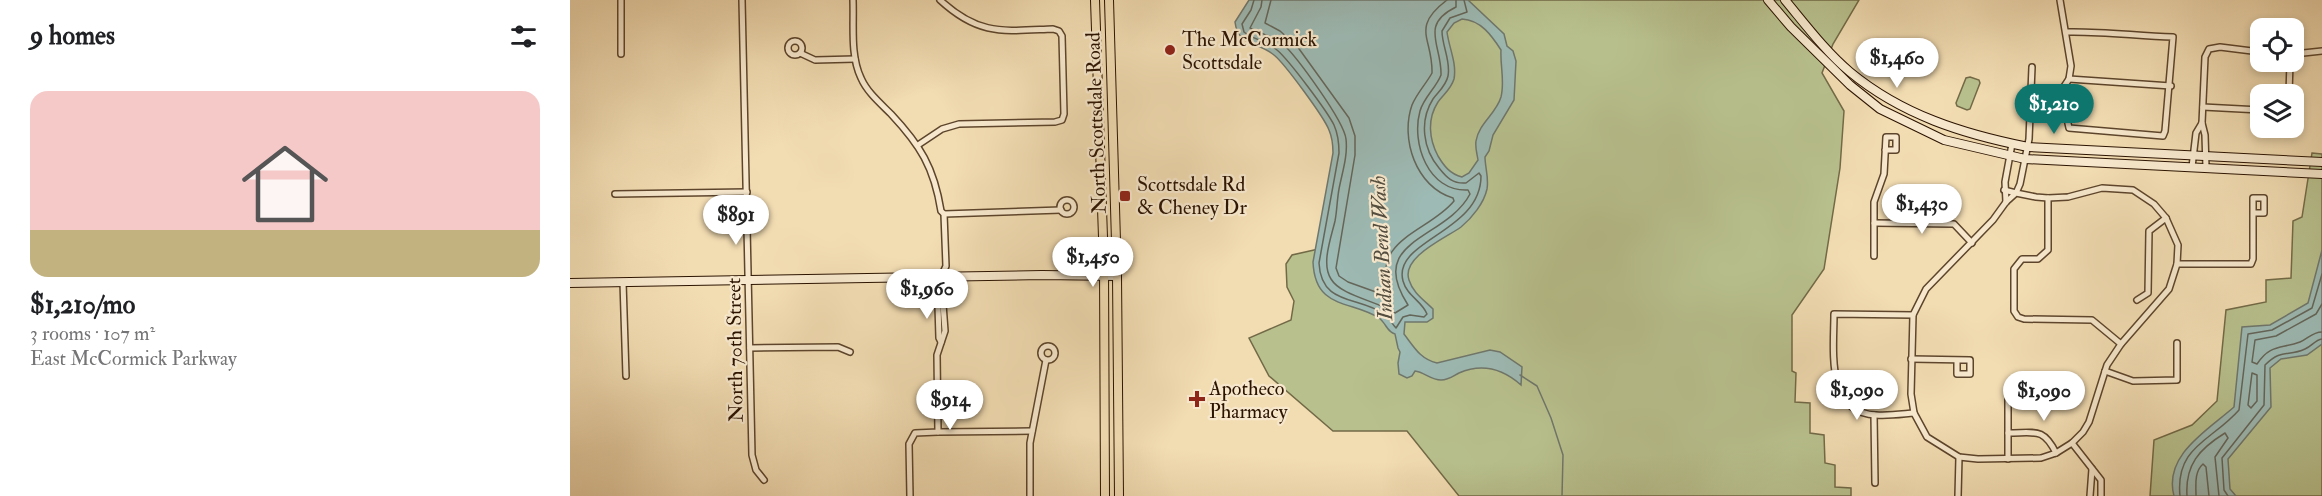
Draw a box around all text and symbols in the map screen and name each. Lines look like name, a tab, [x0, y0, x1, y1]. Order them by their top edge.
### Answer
map controls	[2250, 18, 2304, 138]
button: locate	[2250, 18, 2304, 72]
text: 9 homes	[30, 20, 115, 52]
icon: filters	[507, 20, 540, 53]
place label: The McCormick Scottsdale	[1182, 27, 1317, 75]
street label: North Scottsdale Road	[1080, 32, 1112, 214]
pin: $1,460	[1848, 38, 1946, 89]
marker: The McCormick Scottsdale	[1163, 43, 1177, 57]
text: $1,460	[1870, 45, 1924, 70]
pin: $1,210	[2005, 84, 2103, 135]
button: layers	[2250, 84, 2304, 138]
text: $1,210	[2029, 91, 2079, 116]
icon: home	[231, 130, 339, 238]
place label: Scottsdale Rd & Cheney Dr	[1137, 172, 1247, 220]
water label: Indian Bend Wash	[1365, 175, 1399, 322]
pin: $1,430	[1873, 184, 1971, 235]
marker: Scottsdale Rd & Cheney Dr	[1118, 189, 1132, 203]
text: $1,430	[1896, 191, 1948, 216]
pin: $891	[700, 195, 772, 246]
text: $891	[717, 202, 755, 227]
pin: $1,450	[1044, 237, 1142, 288]
text: $1,450	[1066, 244, 1120, 269]
pin: $1,960	[878, 269, 976, 320]
text: $1,960	[900, 276, 954, 301]
street label: North 70th Street	[721, 277, 749, 422]
text: $1,210/mo	[30, 289, 135, 321]
text: 3 rooms · 107 m²	[30, 321, 155, 346]
text: East McCormick Parkway	[30, 346, 237, 371]
pin: $1,090	[1808, 370, 1906, 421]
pin: $1,090	[1995, 371, 2093, 422]
place label: Apotheco Pharmacy	[1208, 376, 1289, 424]
text: $1,090	[1830, 377, 1884, 402]
text: $1,090	[2017, 378, 2071, 403]
pin: $914	[914, 380, 986, 431]
text: $914	[930, 387, 970, 412]
marker: Apotheco Pharmacy	[1190, 392, 1204, 406]

